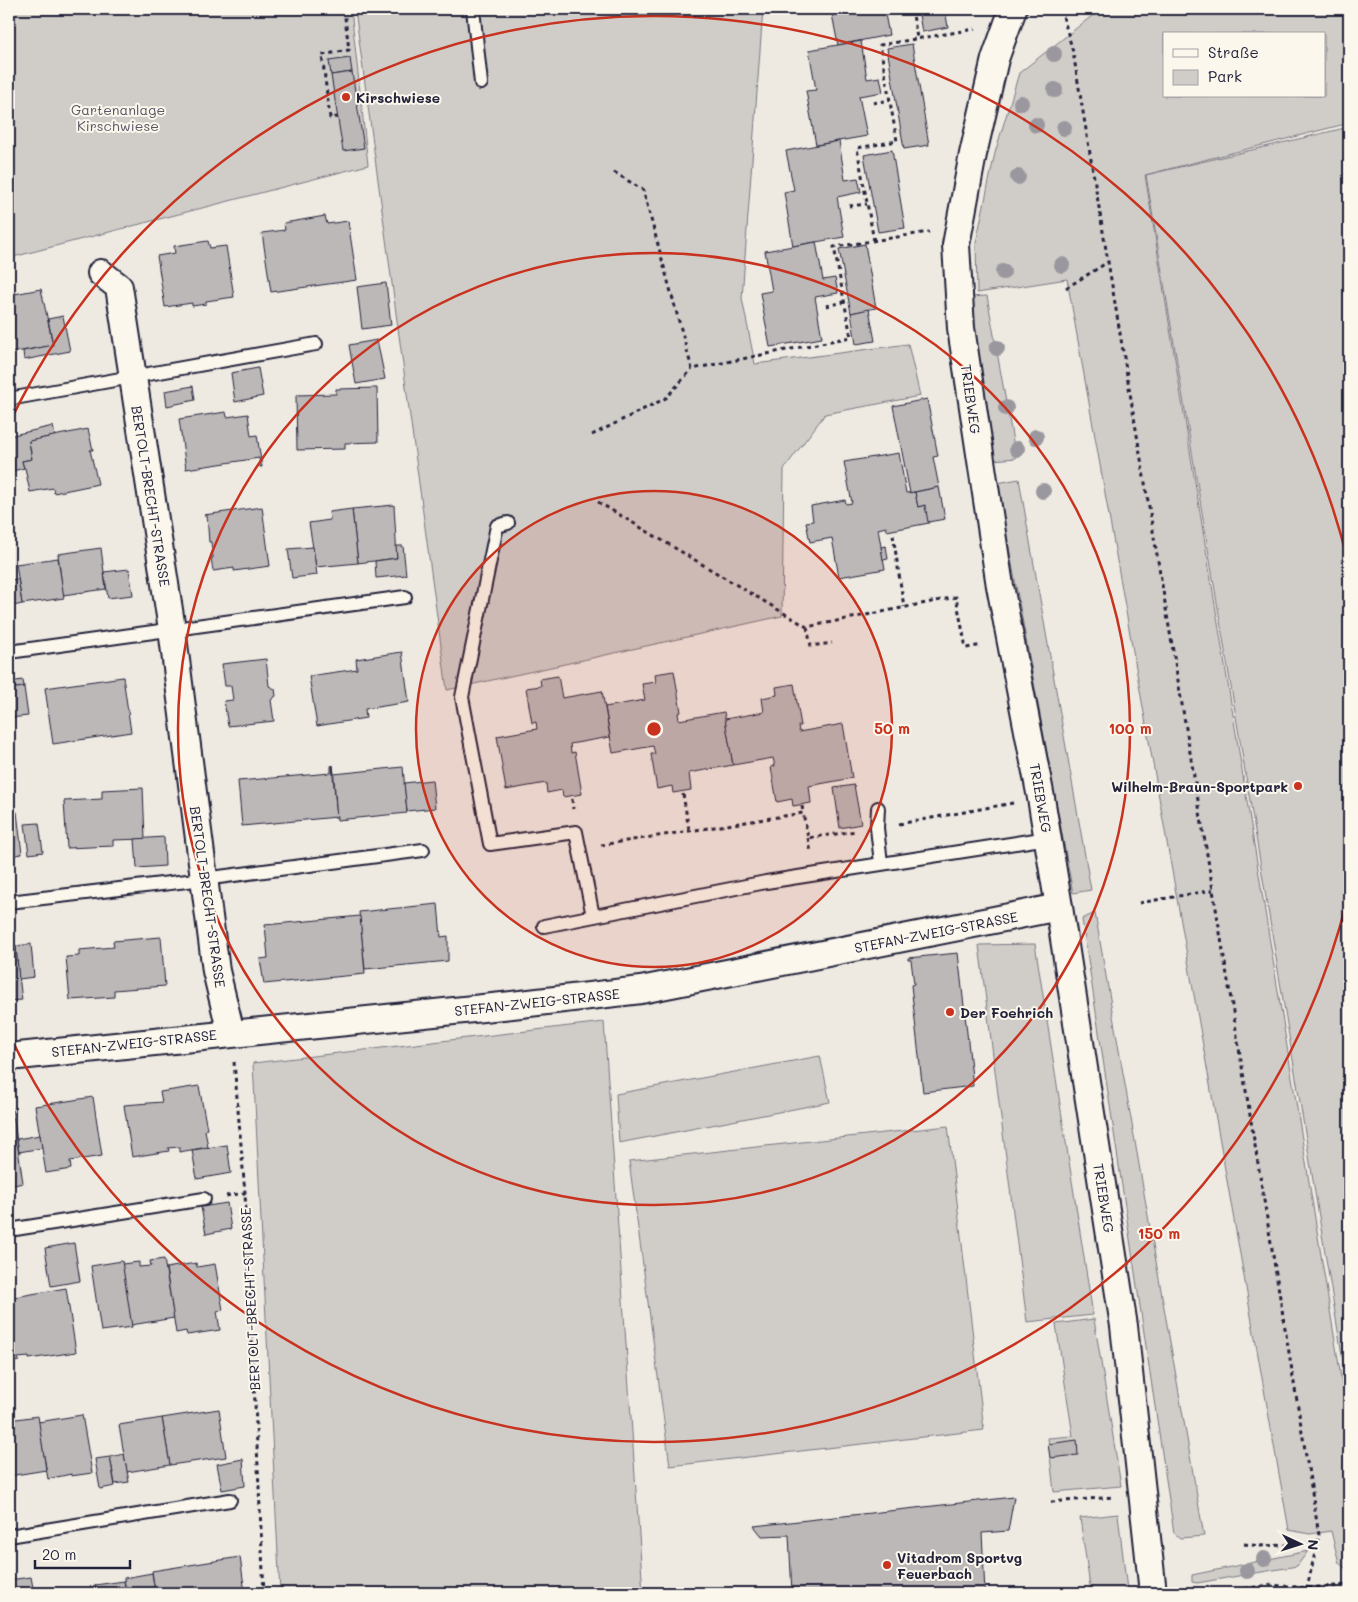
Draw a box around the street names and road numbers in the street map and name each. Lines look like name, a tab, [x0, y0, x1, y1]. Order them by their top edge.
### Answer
street label: TRIEBWEG	[957, 363, 985, 435]
street label: BERTOLT-BRECHT-STRASSE	[127, 404, 175, 588]
street label: TRIEBWEG	[1026, 762, 1056, 834]
street label: BERTOLT-BRECHT-STRASSE	[186, 805, 230, 989]
street label: STEFAN-ZWEIG-STRASSE	[853, 907, 1019, 957]
street label: STEFAN-ZWEIG-STRASSE	[453, 984, 621, 1020]
street label: STEFAN-ZWEIG-STRASSE	[50, 1025, 218, 1061]
street label: TRIEBWEG	[1089, 1162, 1119, 1234]
street label: BERTOLT-BRECHT-STRASSE	[236, 1207, 264, 1391]

